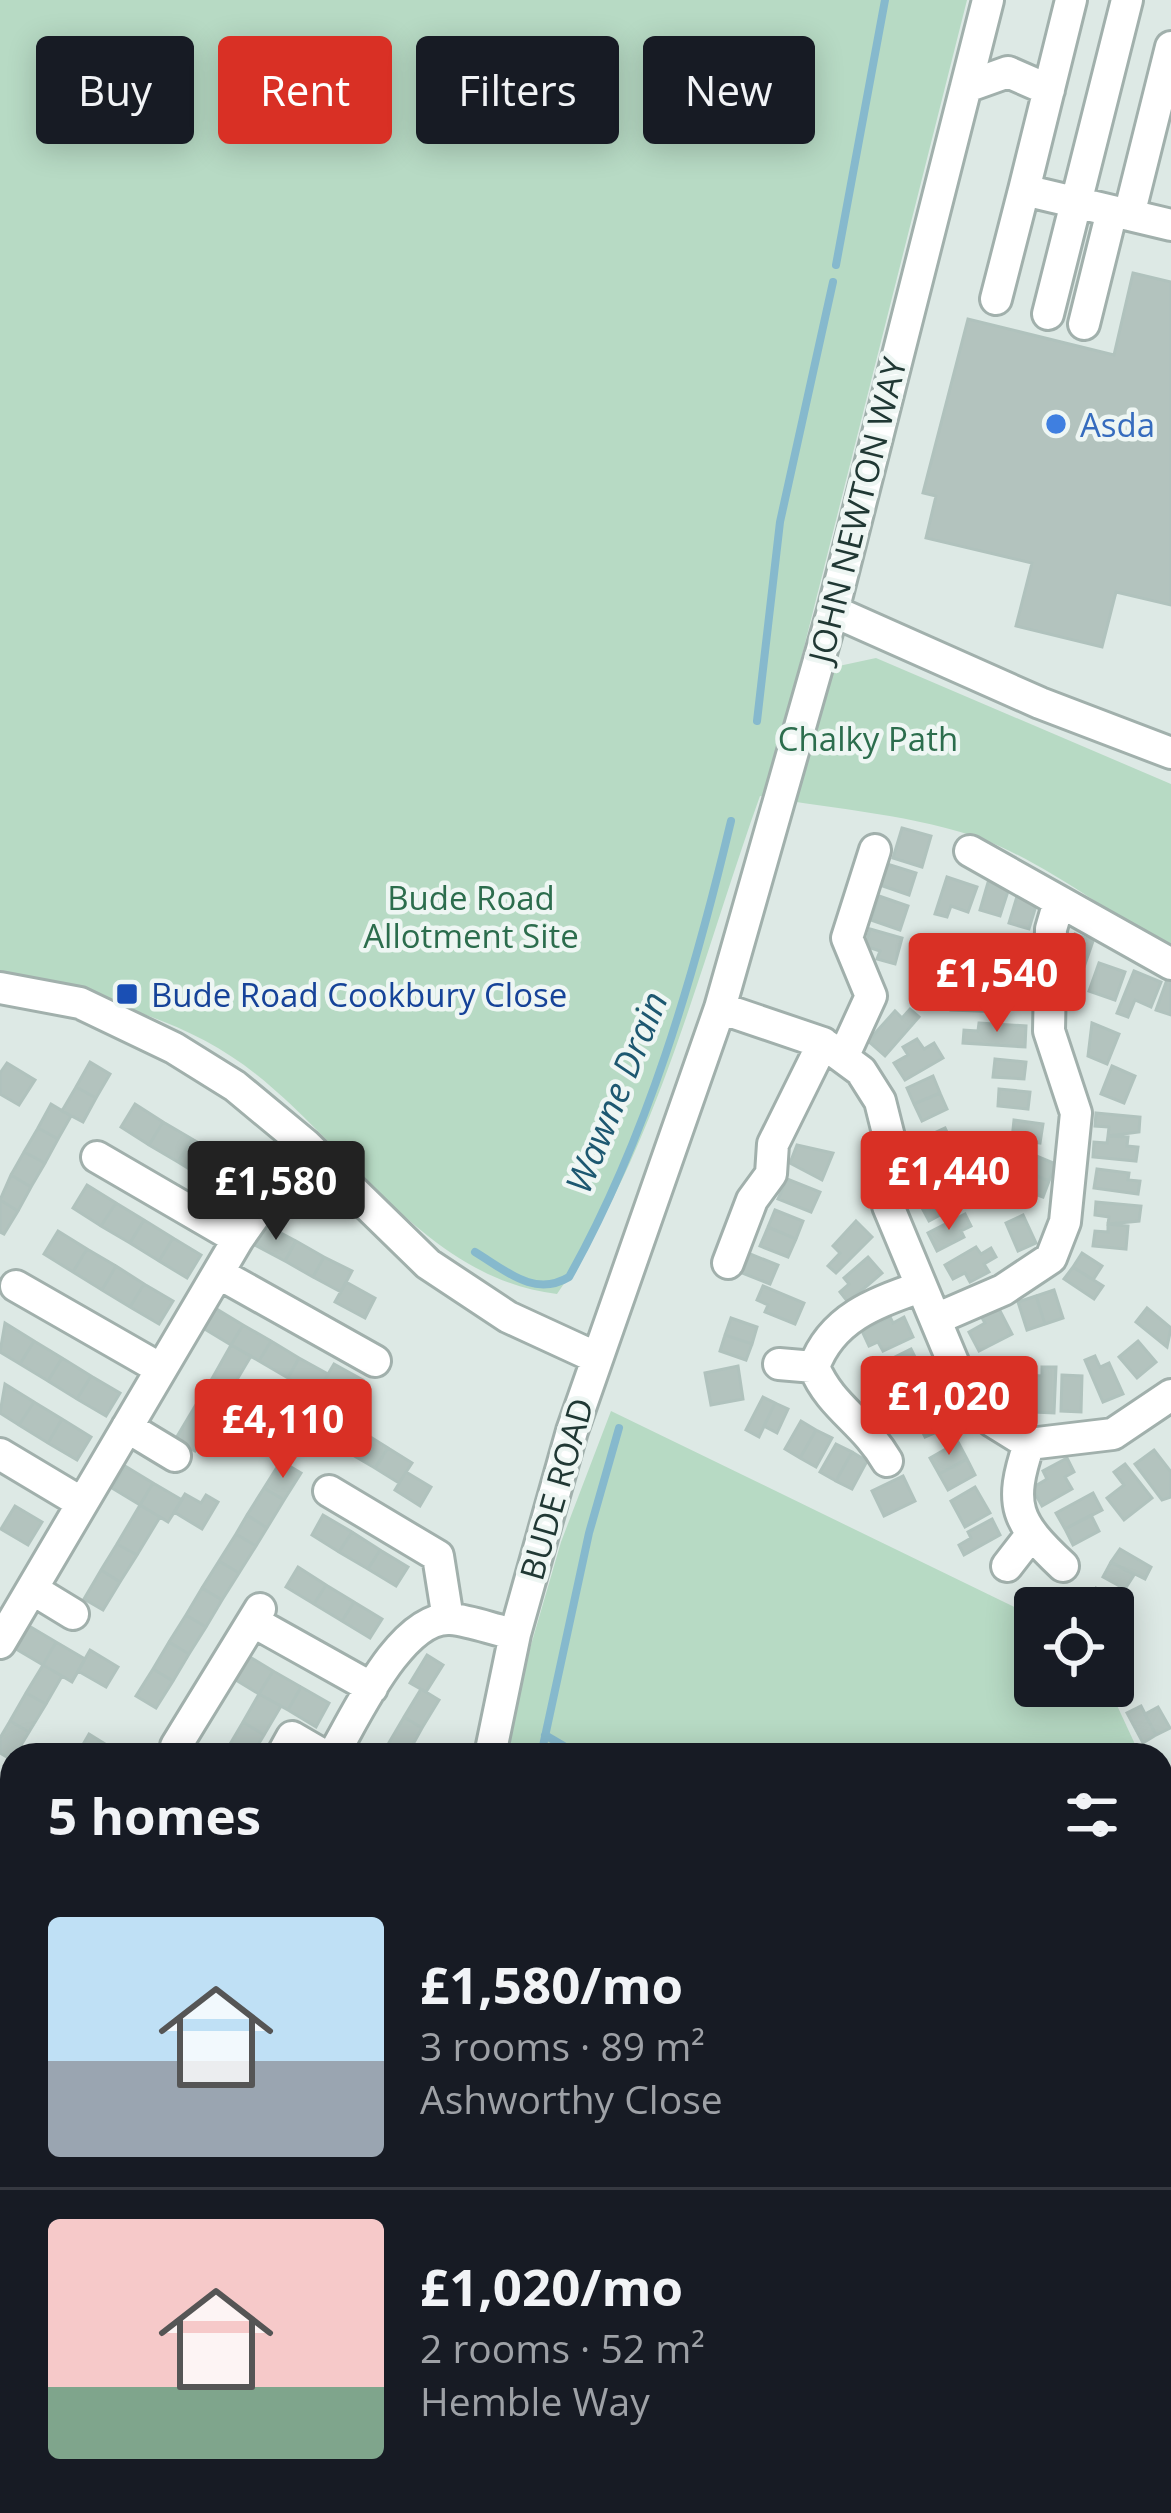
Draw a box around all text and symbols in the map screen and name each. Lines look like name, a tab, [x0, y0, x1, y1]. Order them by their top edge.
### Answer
chip: Buy	[36, 36, 194, 144]
chip: Rent	[218, 36, 392, 144]
chip: Filters	[416, 36, 619, 144]
chip: New	[643, 36, 815, 144]
street label: JOHN NEWTON WAY	[797, 352, 917, 670]
place label: Asda	[1080, 402, 1155, 447]
marker: Asda	[1043, 411, 1069, 437]
park label: Chalky Path	[778, 716, 958, 761]
park label: Bude Road Allotment Site	[363, 875, 579, 958]
pin: £1,540	[899, 933, 1095, 1035]
text: £1,540	[936, 945, 1058, 998]
place label: Bude Road Cookbury Close	[151, 972, 567, 1017]
marker: Bude Road Cookbury Close	[114, 981, 140, 1007]
water label: Wawne Drain	[553, 984, 679, 1200]
pin: £1,440	[851, 1131, 1047, 1233]
pin: £1,580	[178, 1141, 374, 1243]
text: £1,440	[888, 1143, 1010, 1196]
text: £1,580	[215, 1153, 337, 1206]
pin: £1,020	[851, 1356, 1047, 1458]
text: £1,020	[888, 1368, 1010, 1421]
pin: £4,110	[185, 1379, 381, 1481]
text: £4,110	[222, 1391, 344, 1444]
street label: BUDE ROAD	[509, 1393, 603, 1585]
map controls	[1014, 1587, 1134, 1707]
button: locate	[1014, 1587, 1134, 1707]
text: 5 homes	[48, 1780, 261, 1850]
icon: filters	[1059, 1782, 1125, 1848]
text: £1,580/mo	[420, 1949, 683, 2019]
icon: home	[144, 1965, 288, 2109]
text: 3 rooms · 89 m²	[420, 2019, 705, 2072]
text: Ashworthy Close	[420, 2072, 723, 2125]
text: £1,020/mo	[420, 2251, 683, 2321]
icon: home	[144, 2267, 288, 2411]
text: 2 rooms · 52 m²	[420, 2321, 705, 2374]
text: Hemble Way	[420, 2374, 650, 2427]

